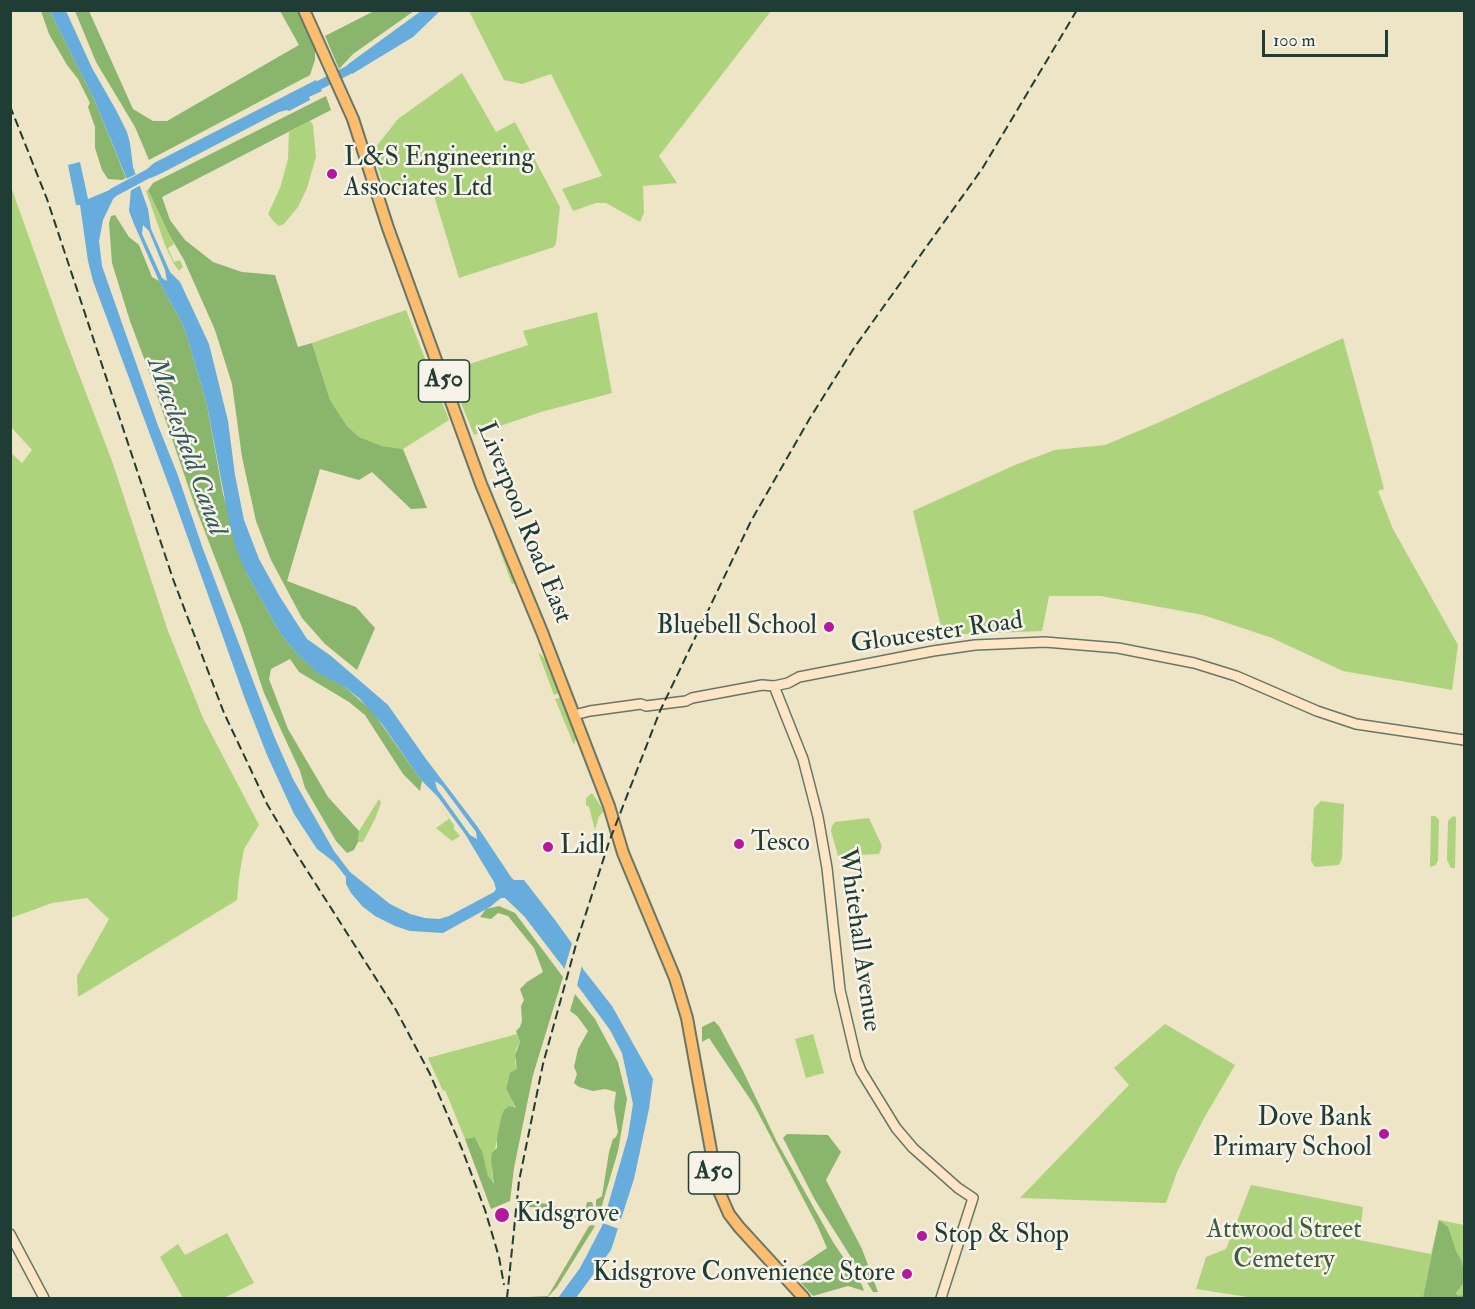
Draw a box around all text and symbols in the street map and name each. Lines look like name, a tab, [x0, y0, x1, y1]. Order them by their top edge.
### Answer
scale bar	[1265, 18, 1391, 56]
text: 100 m	[1273, 29, 1316, 52]
place label: L&S Engineering Associates Ltd	[344, 143, 534, 204]
marker: L&S Engineering Associates Ltd	[325, 167, 339, 181]
water label: Macclesfield Canal	[138, 354, 232, 540]
road number: A50	[418, 360, 470, 402]
street label: Liverpool Road East	[468, 418, 578, 628]
street label: Gloucester Road	[849, 606, 1025, 662]
place label: Bluebell School	[657, 611, 817, 643]
marker: Bluebell School	[822, 620, 836, 634]
place label: Tesco	[751, 828, 810, 860]
place label: Lidl	[560, 831, 605, 863]
marker: Tesco	[732, 837, 746, 851]
marker: Lidl	[541, 840, 555, 854]
street label: Whitehall Avenue	[830, 846, 886, 1034]
place label: Dove Bank Primary School	[1213, 1103, 1372, 1164]
marker: Dove Bank Primary School	[1377, 1127, 1391, 1141]
road number: A50	[688, 1152, 740, 1194]
place label: Kidsgrove	[516, 1199, 619, 1231]
marker: Kidsgrove	[493, 1206, 511, 1224]
park label: Attwood Street Cemetery	[1206, 1215, 1362, 1276]
place label: Stop & Shop	[934, 1220, 1069, 1252]
marker: Stop & Shop	[915, 1229, 929, 1243]
place label: Kidsgrove Convenience Store	[593, 1258, 895, 1290]
marker: Kidsgrove Convenience Store	[900, 1267, 914, 1281]

